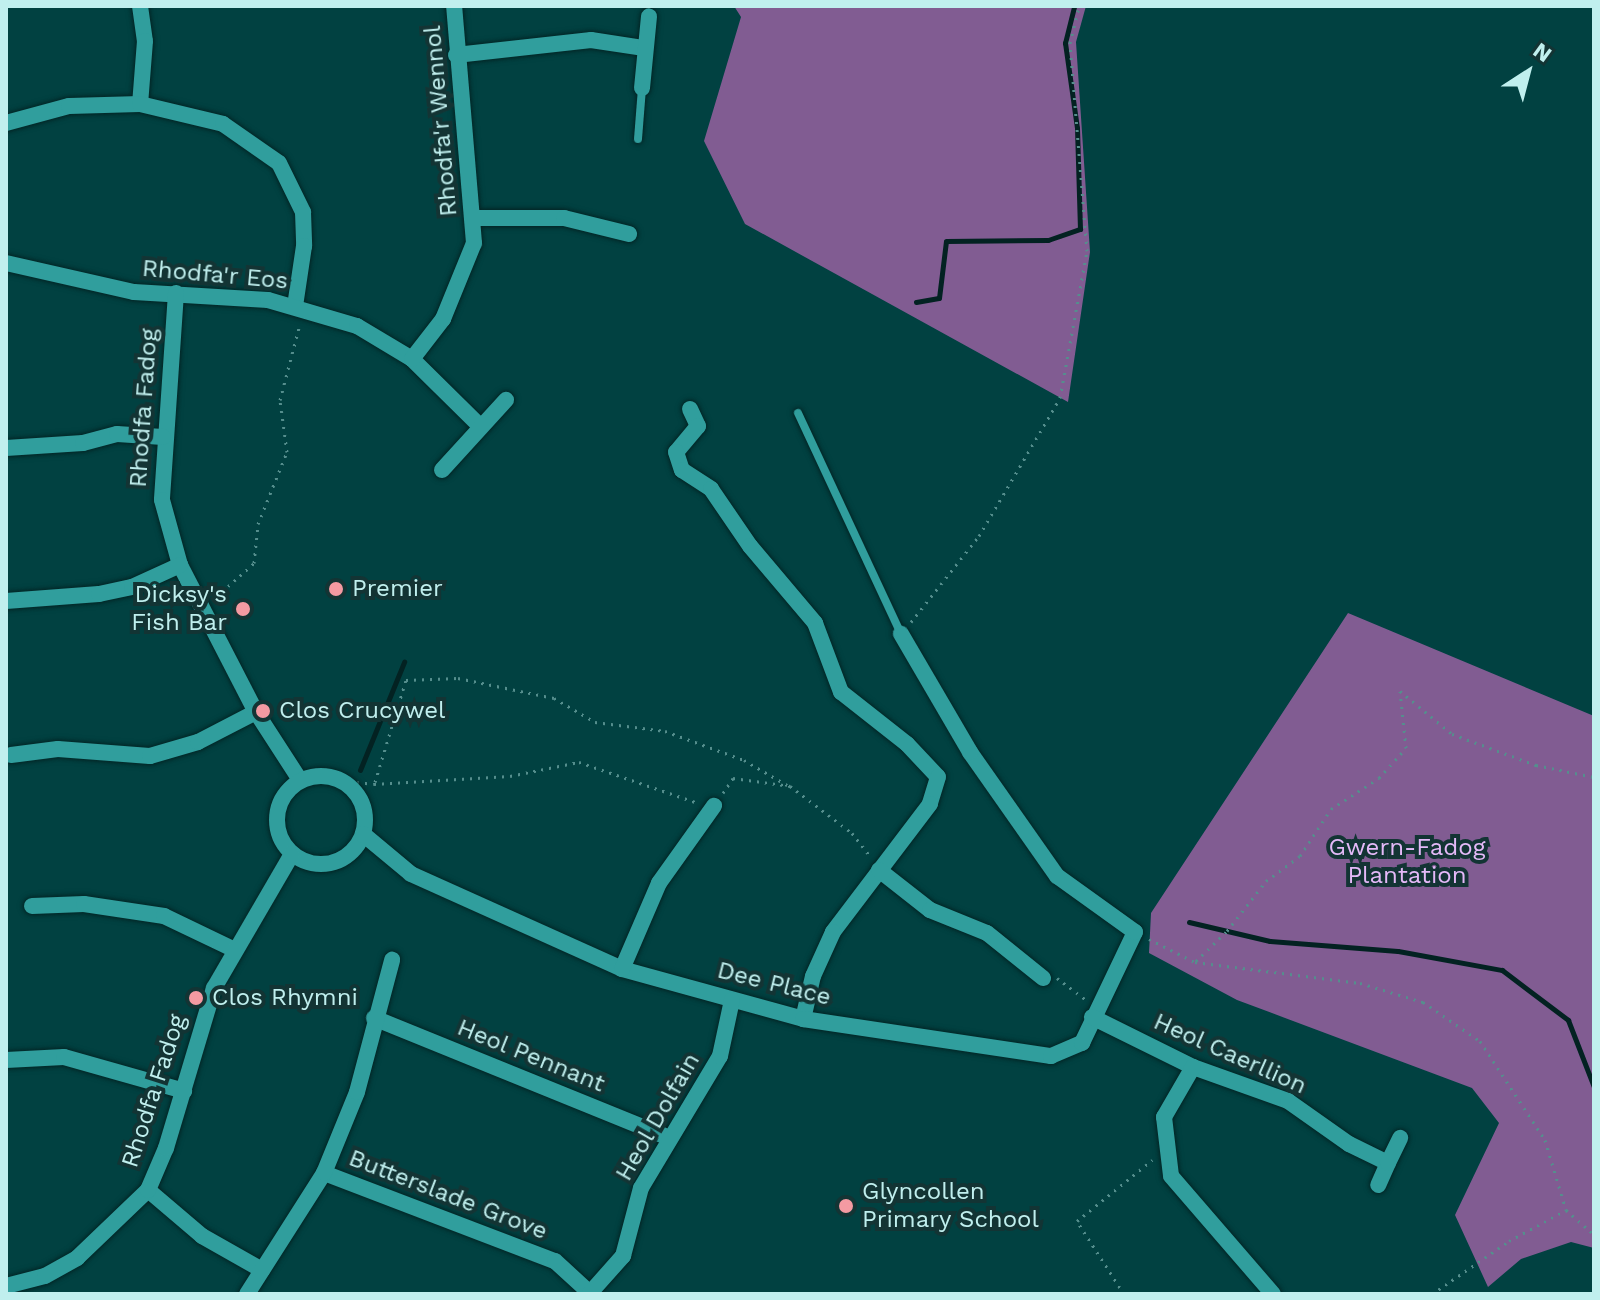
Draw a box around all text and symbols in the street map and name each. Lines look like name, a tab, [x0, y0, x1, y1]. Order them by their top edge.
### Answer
street label: Rhodfa'r Wennol	[418, 24, 464, 218]
north arrow	[1488, 32, 1568, 112]
text: N	[1528, 37, 1556, 67]
street label: Rhodfa'r Eos	[141, 254, 289, 296]
street label: Rhodfa Fadog	[124, 327, 164, 489]
place label: Premier	[352, 575, 443, 603]
marker: Premier	[327, 580, 345, 598]
place label: Dicksy's Fish Bar	[131, 581, 227, 637]
marker: Dicksy's Fish Bar	[234, 600, 252, 618]
place label: Clos Crucywel	[279, 697, 445, 725]
marker: Clos Crucywel	[254, 702, 272, 720]
park label: Gwern-Fadog Plantation	[1328, 834, 1486, 890]
street label: Dee Place	[714, 956, 834, 1012]
place label: Clos Rhymni	[212, 984, 358, 1012]
marker: Clos Rhymni	[187, 989, 205, 1007]
street label: Heol Caerllion	[1149, 1007, 1311, 1101]
street label: Rhodfa Fadog	[116, 1011, 192, 1171]
street label: Heol Pennant	[453, 1013, 609, 1099]
street label: Heol Dolfain	[610, 1048, 706, 1186]
street label: Butterslade Grove	[345, 1144, 551, 1246]
place label: Glyncollen Primary School	[862, 1178, 1039, 1234]
marker: Glyncollen Primary School	[837, 1197, 855, 1215]

